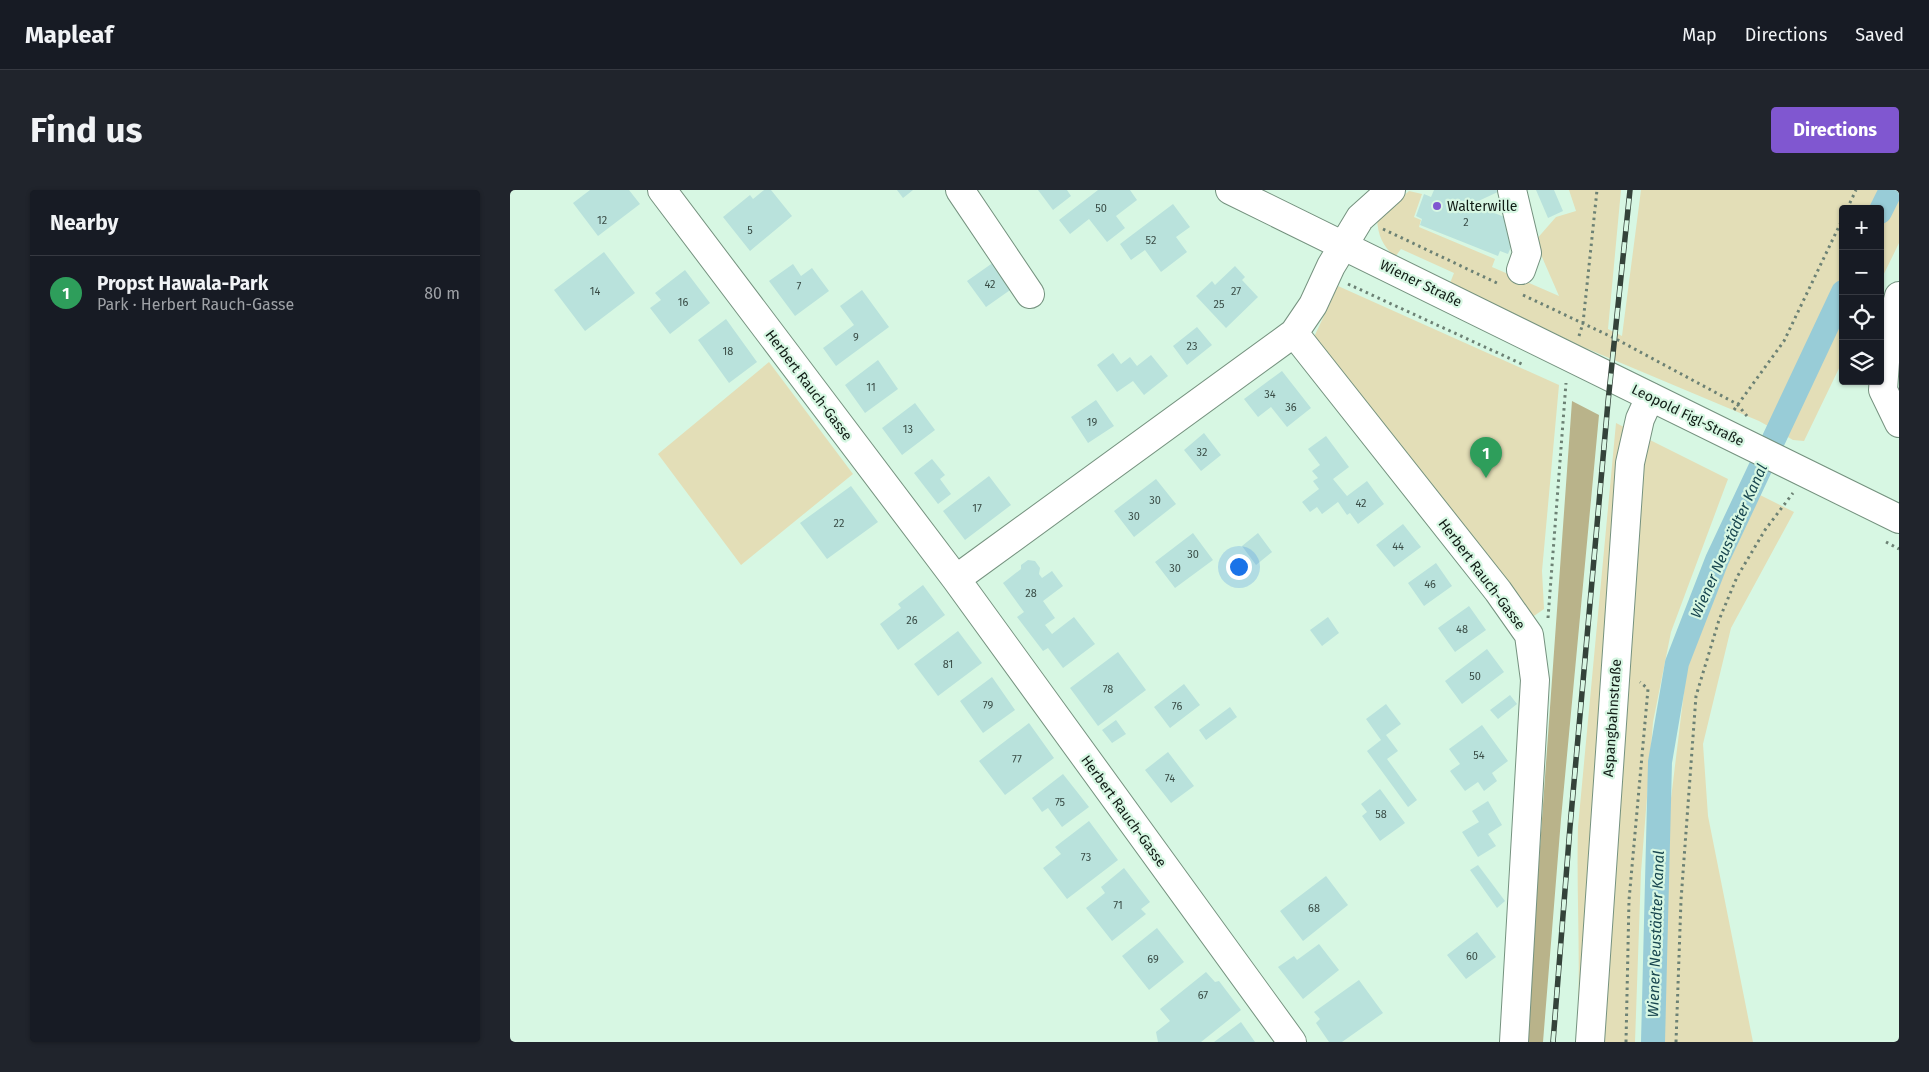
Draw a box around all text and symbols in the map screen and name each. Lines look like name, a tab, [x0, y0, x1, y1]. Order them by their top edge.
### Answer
text: Mapleaf	[25, 21, 113, 49]
text: Map	[1682, 24, 1717, 46]
text: Directions	[1745, 24, 1827, 46]
text: Saved	[1855, 24, 1904, 46]
button: Directions	[1771, 107, 1899, 153]
text: Find us	[30, 109, 142, 151]
place label: Walterwille	[1447, 198, 1517, 215]
marker: Walterwille	[1431, 200, 1443, 212]
house number: 50	[1095, 202, 1107, 215]
map controls	[1839, 205, 1884, 385]
button: +	[1839, 205, 1884, 250]
text: Nearby	[50, 210, 118, 236]
house number: 12	[597, 214, 607, 227]
house number: 2	[1463, 216, 1469, 229]
house number: 5	[747, 224, 753, 237]
house number: 52	[1146, 234, 1156, 247]
button: −	[1839, 250, 1884, 295]
street label: Wiener Straße	[1377, 256, 1465, 311]
text: Propst Hawala-Park	[97, 272, 268, 295]
house number: 42	[984, 278, 996, 291]
house number: 7	[797, 280, 802, 293]
text: 1	[62, 284, 70, 303]
text: 80 m	[424, 284, 460, 303]
house number: 14	[590, 285, 600, 298]
house number: 27	[1231, 285, 1241, 298]
text: Park · Herbert Rauch-Gasse	[97, 295, 294, 314]
button: locate	[1839, 295, 1884, 340]
house number: 16	[678, 296, 688, 309]
house number: 25	[1214, 298, 1225, 311]
street label: Herbert Rauch-Gasse	[761, 327, 856, 444]
house number: 9	[853, 331, 859, 344]
house number: 23	[1187, 340, 1197, 353]
button: layers	[1839, 340, 1884, 385]
house number: 18	[723, 345, 733, 358]
house number: 11	[866, 381, 876, 394]
street label: Leopold Figl-Straße	[1629, 381, 1747, 450]
house number: 34	[1264, 388, 1276, 401]
house number: 36	[1285, 401, 1297, 414]
house number: 19	[1087, 416, 1097, 429]
house number: 13	[903, 423, 913, 436]
pin: 1	[1470, 437, 1502, 478]
house number: 32	[1197, 446, 1207, 459]
water label: Wiener Neustädter Kanal	[1687, 461, 1771, 621]
house number: 30	[1149, 494, 1161, 507]
house number: 42	[1355, 497, 1367, 510]
house number: 17	[972, 502, 982, 515]
house number: 30	[1128, 510, 1140, 523]
street label: Herbert Rauch-Gasse	[1434, 516, 1529, 633]
house number: 22	[834, 517, 844, 530]
house number: 44	[1392, 540, 1404, 553]
house number: 30	[1187, 548, 1199, 561]
your location	[1226, 554, 1252, 580]
house number: 30	[1169, 562, 1181, 575]
house number: 46	[1424, 578, 1436, 591]
house number: 28	[1025, 587, 1037, 600]
house number: 26	[906, 614, 918, 627]
house number: 48	[1456, 623, 1468, 636]
house number: 81	[943, 658, 953, 671]
street label: Aspangbahnstraße	[1600, 659, 1625, 778]
house number: 50	[1469, 670, 1481, 683]
house number: 78	[1103, 683, 1113, 696]
house number: 79	[983, 699, 993, 712]
house number: 76	[1172, 700, 1182, 713]
house number: 54	[1473, 749, 1485, 762]
street label: Herbert Rauch-Gasse	[1077, 752, 1170, 871]
house number: 77	[1012, 753, 1022, 766]
house number: 74	[1165, 772, 1175, 785]
house number: 75	[1055, 796, 1066, 809]
house number: 58	[1375, 808, 1387, 821]
water label: Wiener Neustädter Kanal	[1644, 850, 1668, 1018]
house number: 73	[1081, 851, 1091, 864]
house number: 71	[1113, 899, 1123, 912]
house number: 68	[1308, 902, 1320, 915]
house number: 60	[1466, 950, 1478, 963]
house number: 69	[1147, 953, 1159, 966]
house number: 67	[1198, 989, 1208, 1002]

